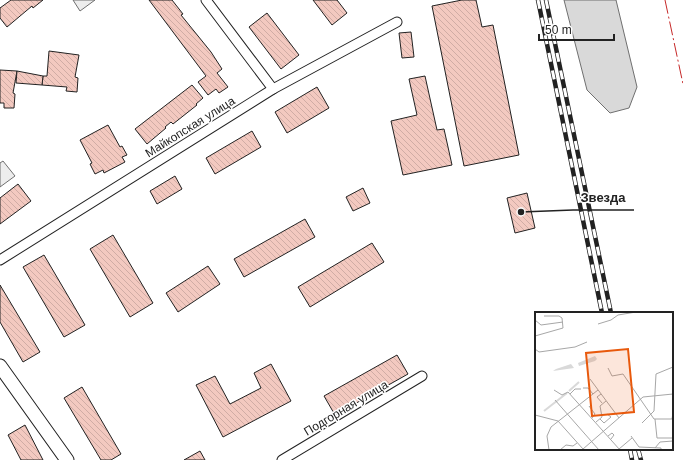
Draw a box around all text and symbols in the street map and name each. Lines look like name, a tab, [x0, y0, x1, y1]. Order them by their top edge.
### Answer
scale bar	[539, 16, 614, 42]
text: 50 m	[545, 23, 572, 37]
street label: Майкопская улица	[143, 94, 238, 160]
callout: Звезда	[573, 185, 634, 210]
text: Звезда	[580, 190, 626, 205]
inset map	[535, 312, 673, 450]
street label: Подгорная улица	[301, 377, 391, 439]

